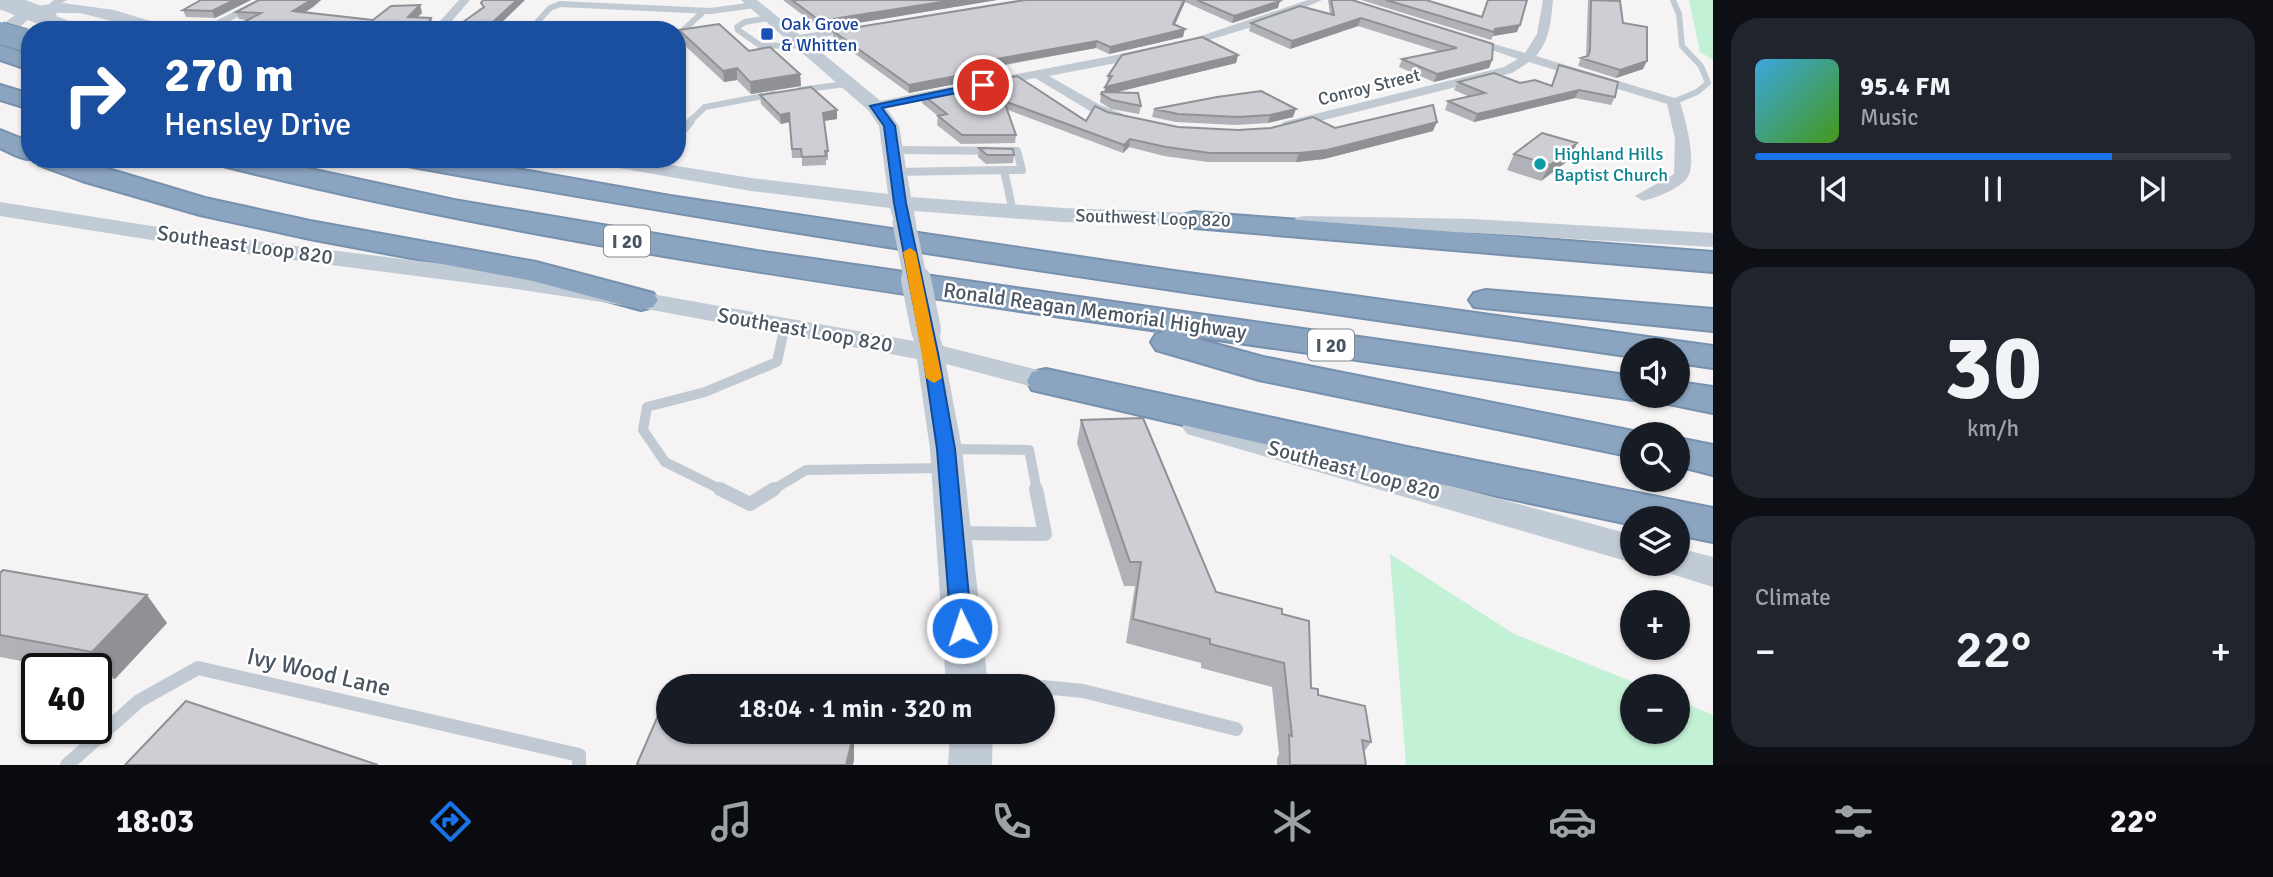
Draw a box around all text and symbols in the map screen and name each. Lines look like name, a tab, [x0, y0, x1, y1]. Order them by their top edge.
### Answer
place label: Oak Grove & Whitten	[781, 13, 859, 56]
marker: Oak Grove & Whitten	[759, 26, 775, 42]
text: 270 m	[164, 45, 294, 105]
icon: right	[49, 49, 140, 140]
pin	[953, 55, 1013, 115]
street label: Conroy Street	[1316, 64, 1422, 110]
icon: arrive	[964, 66, 1002, 104]
text: 95.4 FM	[1860, 71, 1951, 103]
text: Music	[1860, 103, 1918, 132]
text: Hensley Drive	[164, 105, 351, 144]
place label: Highland Hills Baptist Church	[1554, 143, 1668, 186]
marker: Highland Hills Baptist Church	[1532, 156, 1548, 172]
icon: previous	[1815, 170, 1853, 208]
icon: pause	[1974, 170, 2012, 208]
icon: next	[2133, 170, 2171, 208]
street label: Southwest Loop 820	[1075, 204, 1231, 232]
street label: Southeast Loop 820	[155, 220, 335, 270]
road number: I 20	[604, 226, 650, 256]
street label: Ronald Reagan Memorial Highway	[942, 277, 1248, 345]
street label: Southeast Loop 820	[715, 302, 895, 358]
text: 30	[1944, 312, 2042, 425]
road number: I 20	[1308, 330, 1354, 360]
map controls	[1620, 338, 1690, 744]
button: sound	[1620, 338, 1690, 408]
text: km/h	[1967, 414, 2019, 443]
button: search	[1620, 422, 1690, 492]
street label: Southeast Loop 820	[1265, 435, 1443, 505]
button: layers	[1620, 506, 1690, 576]
text: Climate	[1755, 583, 1831, 612]
button: +	[1620, 590, 1690, 660]
position arrow	[925, 591, 999, 665]
text: 22°	[1955, 618, 2031, 682]
text: −	[1755, 628, 1776, 675]
text: +	[2210, 628, 2231, 675]
street label: Ivy Wood Lane	[244, 641, 394, 703]
speed limit sign: 40	[21, 653, 112, 744]
button: −	[1620, 674, 1690, 744]
text: 18:04 · 1 min · 320 m	[739, 693, 972, 725]
icon: directions	[426, 797, 475, 846]
icon: music	[707, 797, 756, 846]
icon: phone	[987, 797, 1036, 846]
icon: climate	[1268, 797, 1317, 846]
icon: car	[1548, 797, 1597, 846]
icon: filters	[1829, 797, 1878, 846]
text: 18:03	[116, 802, 194, 841]
text: 22°	[2110, 802, 2157, 841]

